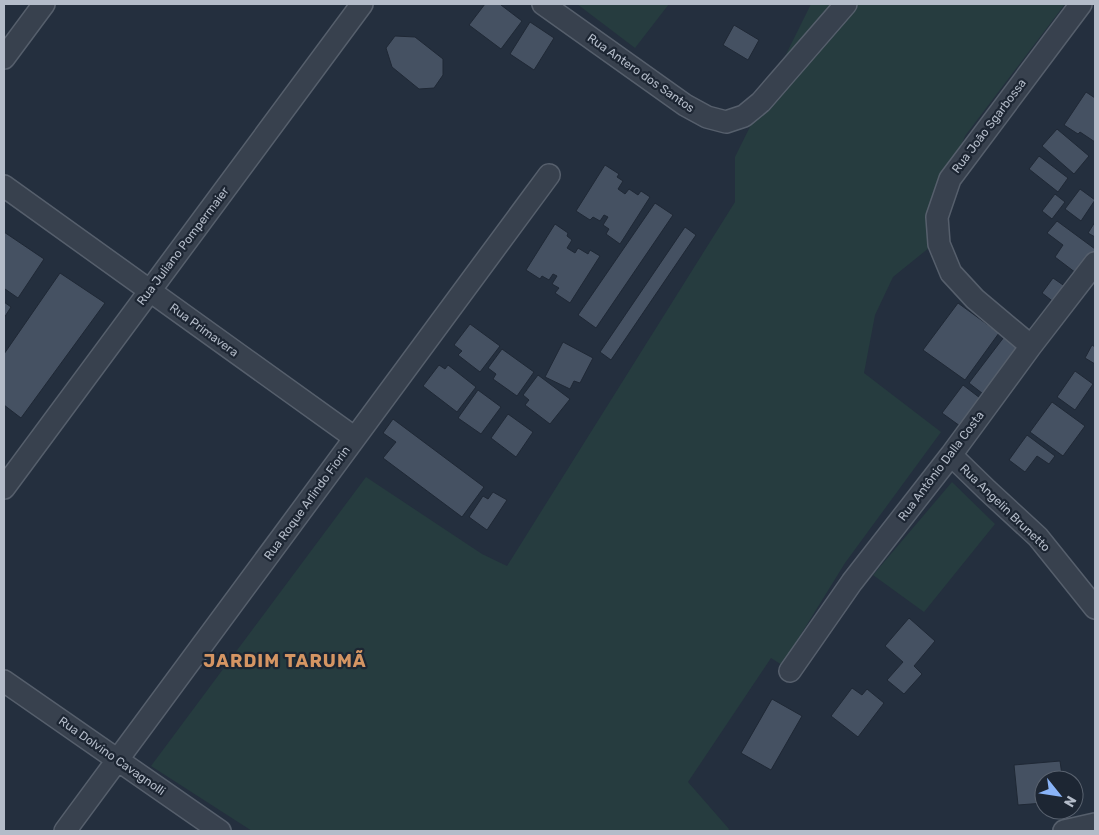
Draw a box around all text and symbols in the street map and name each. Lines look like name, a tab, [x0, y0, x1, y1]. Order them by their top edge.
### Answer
street label: Rua Antero dos Santos	[585, 31, 697, 115]
street label: Rua João Sgarbossa	[949, 76, 1029, 176]
street label: Rua Juliano Pompermaier	[134, 184, 232, 308]
street label: Rua Primavera	[167, 300, 241, 360]
street label: Rua Antônio Dalla Costa	[895, 408, 987, 524]
street label: Rua Roque Arlindo Fiorin	[261, 443, 353, 563]
street label: Rua Angelin Brunetto	[957, 461, 1053, 555]
district label: JARDIM TARUMÃ	[203, 650, 367, 672]
street label: Rua Dolvino Cavagnolli	[56, 714, 168, 798]
north arrow	[1034, 770, 1084, 820]
text: N	[1060, 793, 1080, 810]

